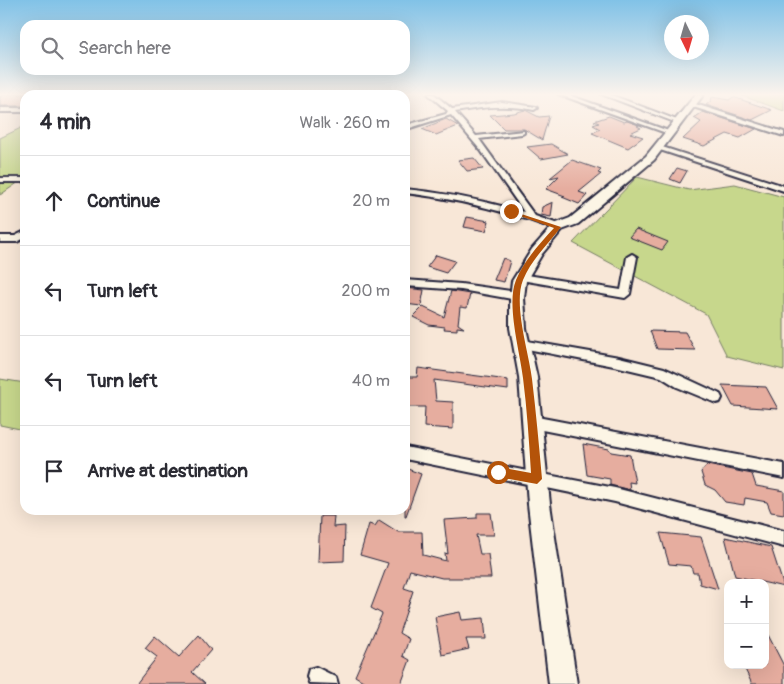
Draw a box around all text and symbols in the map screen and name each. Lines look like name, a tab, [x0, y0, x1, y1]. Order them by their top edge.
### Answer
north arrow	[664, 15, 709, 60]
search box	[20, 20, 410, 75]
icon: search	[38, 34, 66, 62]
text: Search here	[78, 36, 171, 60]
text: 4 min	[40, 109, 91, 136]
text: Walk · 260 m	[299, 113, 390, 133]
icon: ahead	[40, 187, 68, 215]
text: Continue	[87, 189, 160, 213]
text: 20 m	[352, 191, 390, 211]
route end	[500, 200, 523, 223]
icon: left	[40, 277, 68, 305]
text: Turn left	[87, 279, 157, 303]
text: 200 m	[342, 281, 390, 301]
icon: left	[40, 367, 68, 395]
text: Turn left	[87, 369, 157, 393]
text: 40 m	[352, 371, 390, 391]
icon: arrive	[40, 457, 68, 485]
text: Arrive at destination	[87, 459, 248, 483]
route start	[487, 461, 510, 484]
map controls	[724, 579, 769, 669]
button: +	[724, 579, 769, 624]
button: −	[724, 624, 769, 669]

